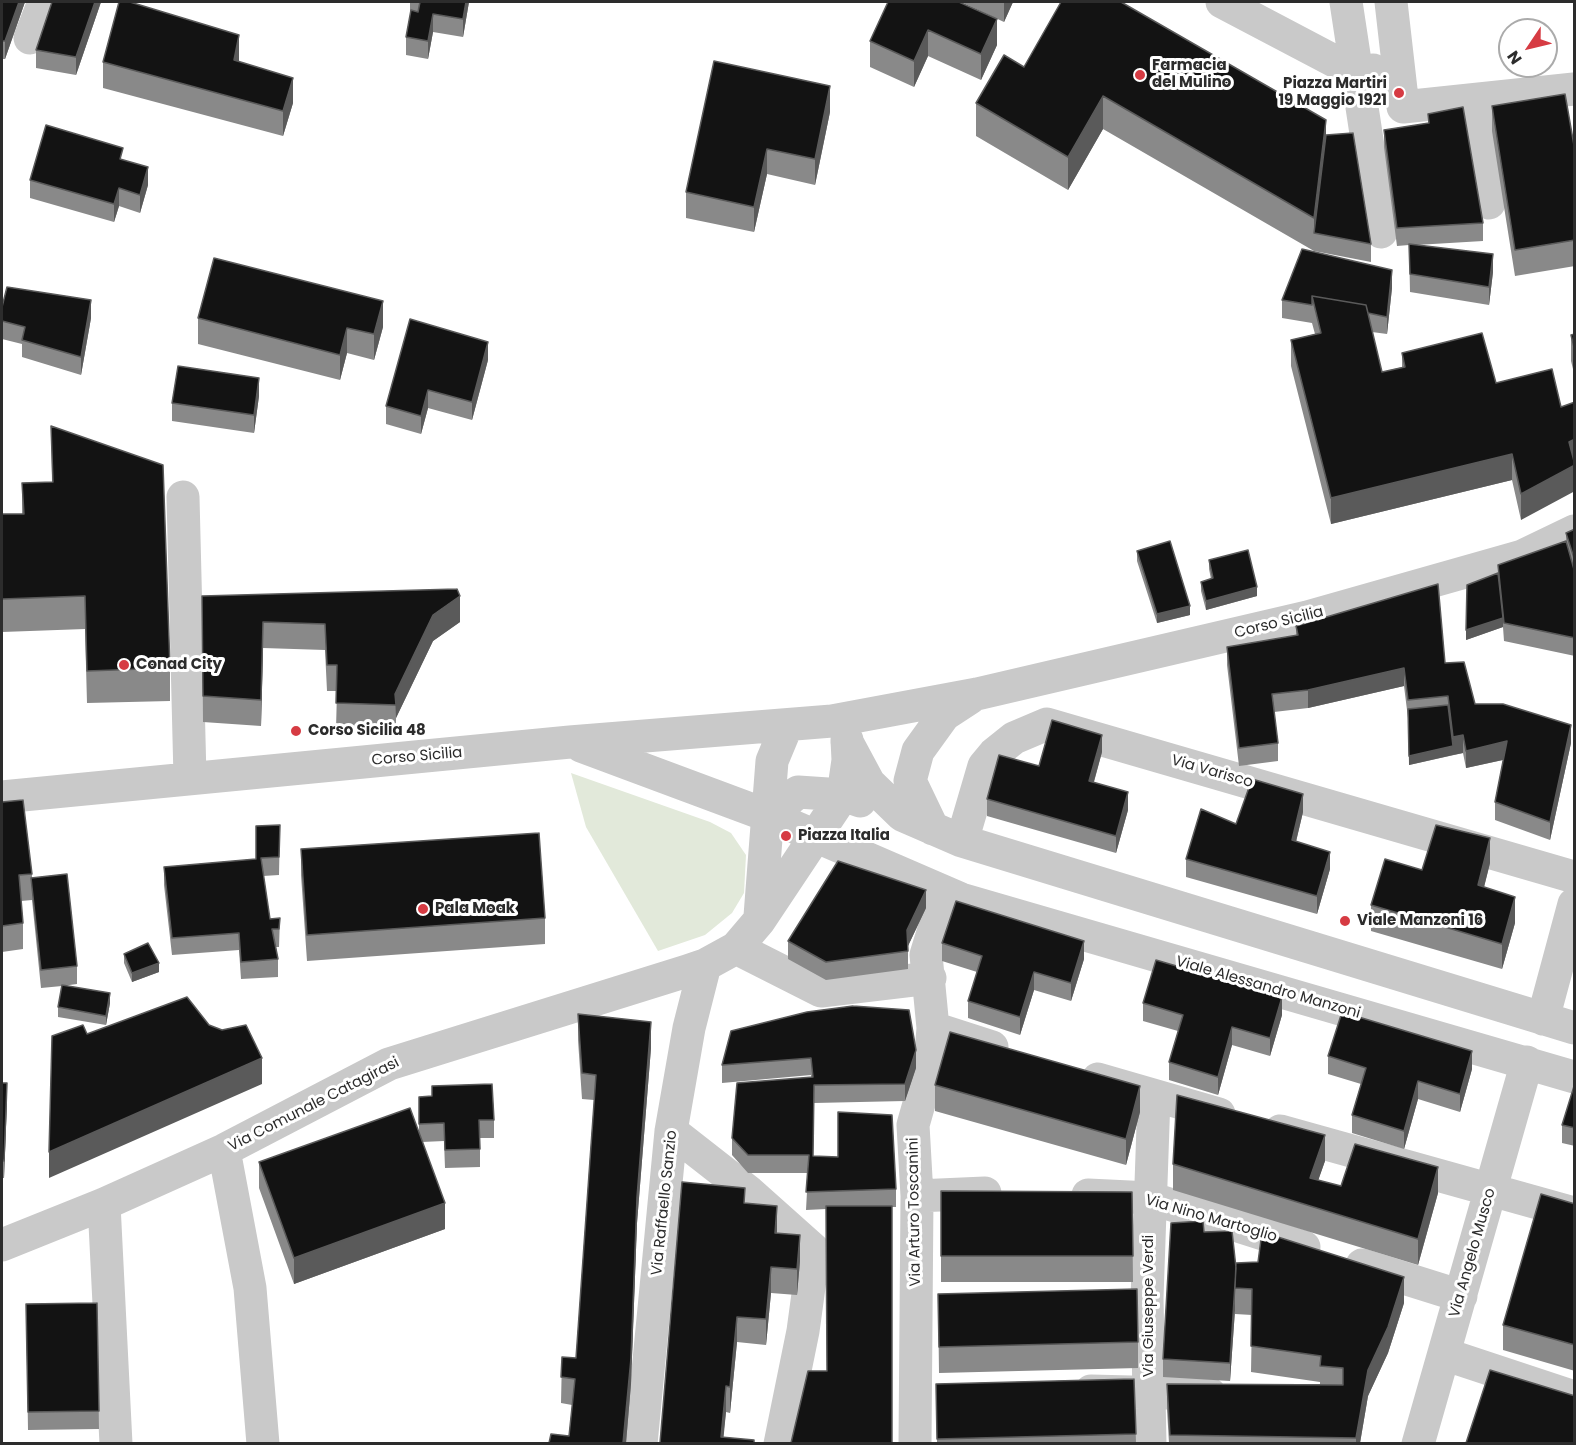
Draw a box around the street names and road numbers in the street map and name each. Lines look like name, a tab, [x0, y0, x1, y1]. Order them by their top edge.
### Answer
street label: Corso Sicilia	[1233, 603, 1325, 643]
street label: Corso Sicilia	[371, 744, 463, 770]
street label: Via Varisco	[1169, 752, 1255, 792]
street label: Viale Alessandro Manzoni	[1174, 953, 1362, 1023]
street label: Via Comunale Catagirasi	[226, 1054, 402, 1156]
street label: Via Raffaello Sanzio	[648, 1129, 682, 1277]
street label: Via Arturo Toscanini	[905, 1137, 925, 1287]
street label: Via Angelo Musco	[1446, 1186, 1500, 1320]
street label: Via Nino Martoglio	[1143, 1192, 1279, 1246]
street label: Via Giuseppe Verdi	[1140, 1235, 1158, 1377]

